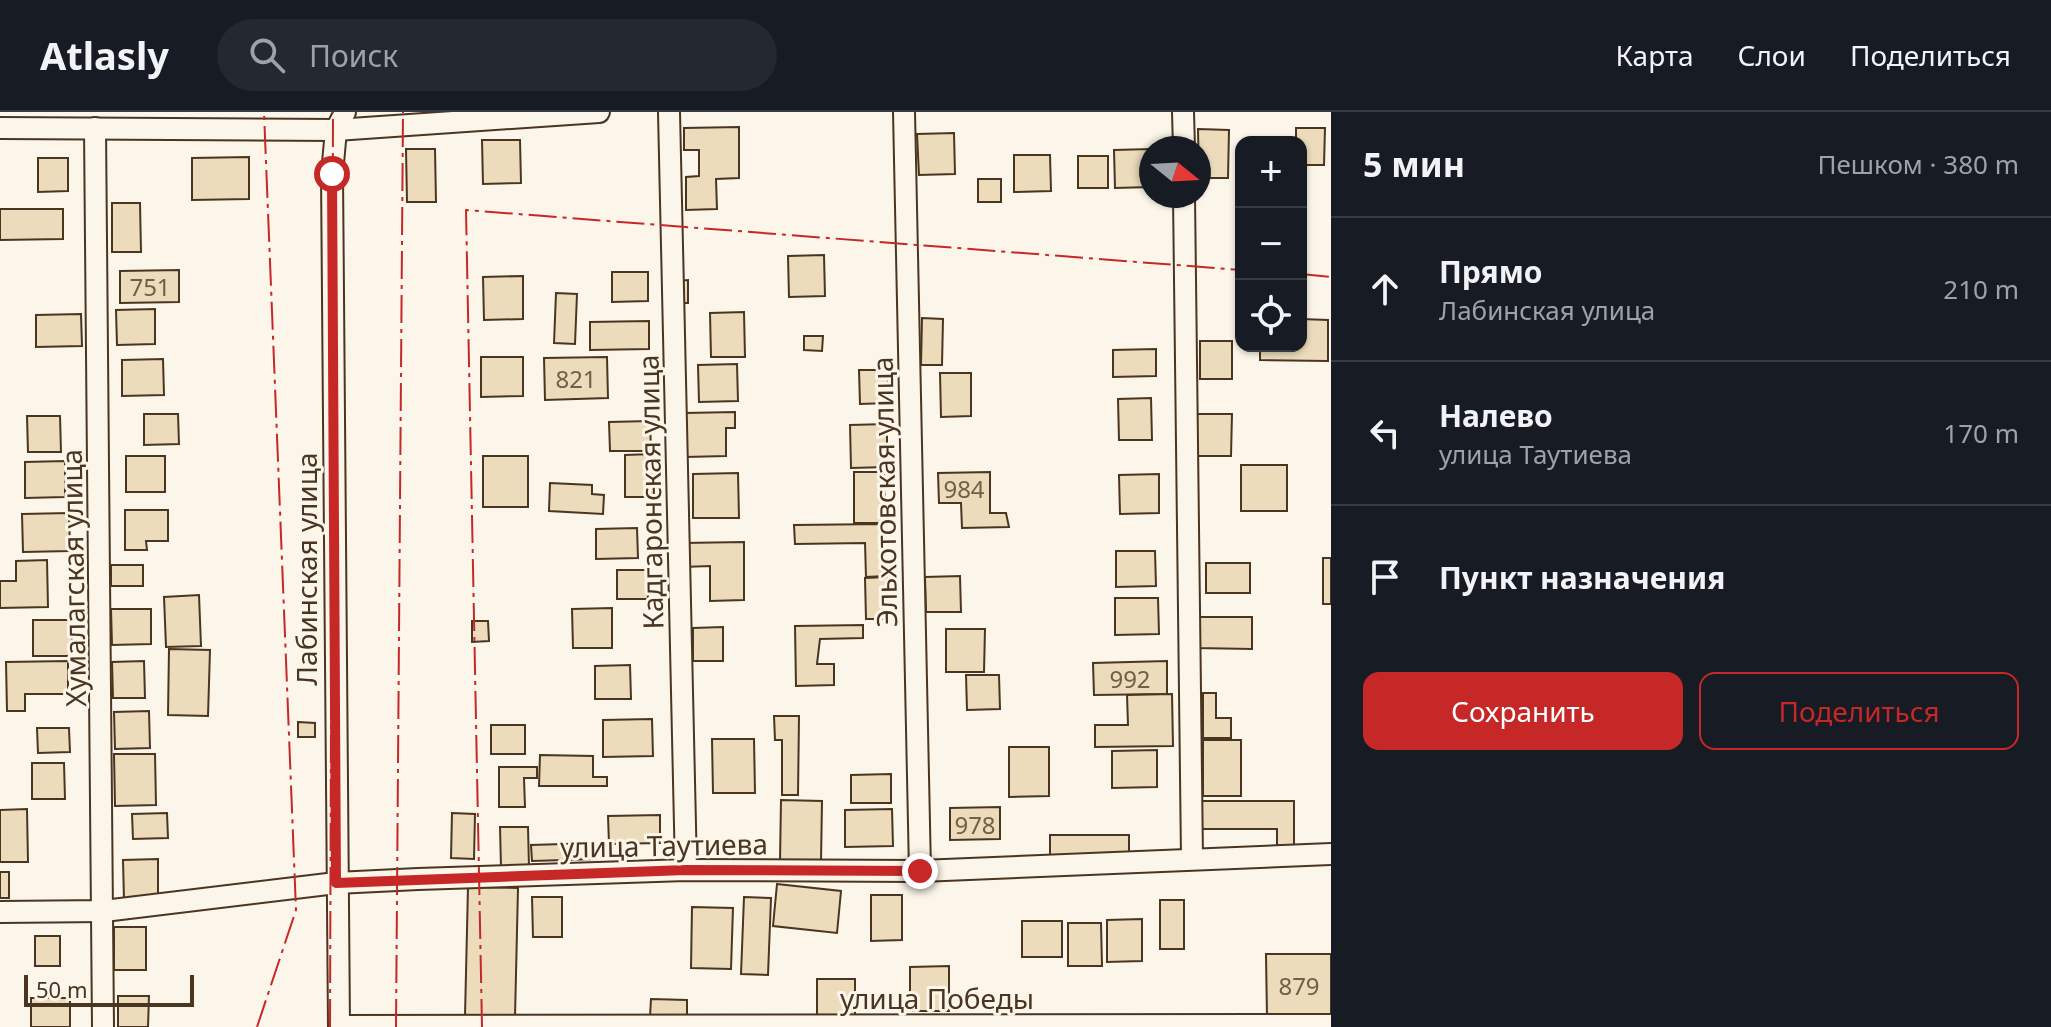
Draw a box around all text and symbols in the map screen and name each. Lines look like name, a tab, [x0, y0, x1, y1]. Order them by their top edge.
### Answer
search box	[217, 19, 777, 91]
text: Atlasly	[40, 29, 169, 81]
icon: search	[245, 33, 289, 77]
text: Поиск	[309, 35, 398, 76]
text: Карта	[1615, 36, 1694, 74]
text: Слои	[1738, 36, 1806, 74]
text: Поделиться	[1850, 36, 2011, 74]
north arrow	[1139, 136, 1211, 208]
map controls	[1235, 136, 1307, 352]
button: +	[1235, 136, 1307, 208]
text: 5 мин	[1363, 141, 1465, 187]
text: Пешком · 380 m	[1817, 146, 2019, 182]
route start	[314, 156, 350, 192]
button: −	[1235, 208, 1307, 280]
text: Прямо	[1439, 251, 1543, 292]
icon: ahead	[1363, 267, 1407, 311]
house number: 751	[129, 270, 171, 303]
text: 210 m	[1943, 271, 2019, 307]
button: locate	[1235, 280, 1307, 352]
text: Лабинская улица	[1439, 292, 1655, 328]
street label: Кадгаронская улица	[629, 354, 671, 630]
street label: Эльхотовская улица	[863, 356, 905, 628]
house number: 821	[555, 362, 597, 395]
text: Налево	[1439, 395, 1553, 436]
icon: left	[1363, 411, 1407, 455]
text: 170 m	[1943, 415, 2019, 451]
text: улица Таутиева	[1439, 436, 1632, 472]
street label: Хумалагская улица	[52, 449, 94, 707]
street label: Лабинская улица	[287, 453, 325, 685]
house number: 984	[943, 472, 985, 505]
icon: arrive	[1363, 555, 1407, 599]
text: Пункт назначения	[1439, 557, 1725, 598]
house number: 992	[1109, 662, 1151, 695]
button: Сохранить	[1363, 672, 1683, 750]
button: Поделиться	[1699, 672, 2019, 750]
house number: 978	[954, 808, 996, 841]
street label: улица Таутиева	[560, 824, 768, 866]
route end	[902, 853, 938, 889]
house number: 879	[1278, 969, 1320, 1002]
scale bar	[24, 971, 194, 1007]
text: 50 m	[36, 974, 87, 1004]
street label: улица Победы	[840, 979, 1034, 1017]

